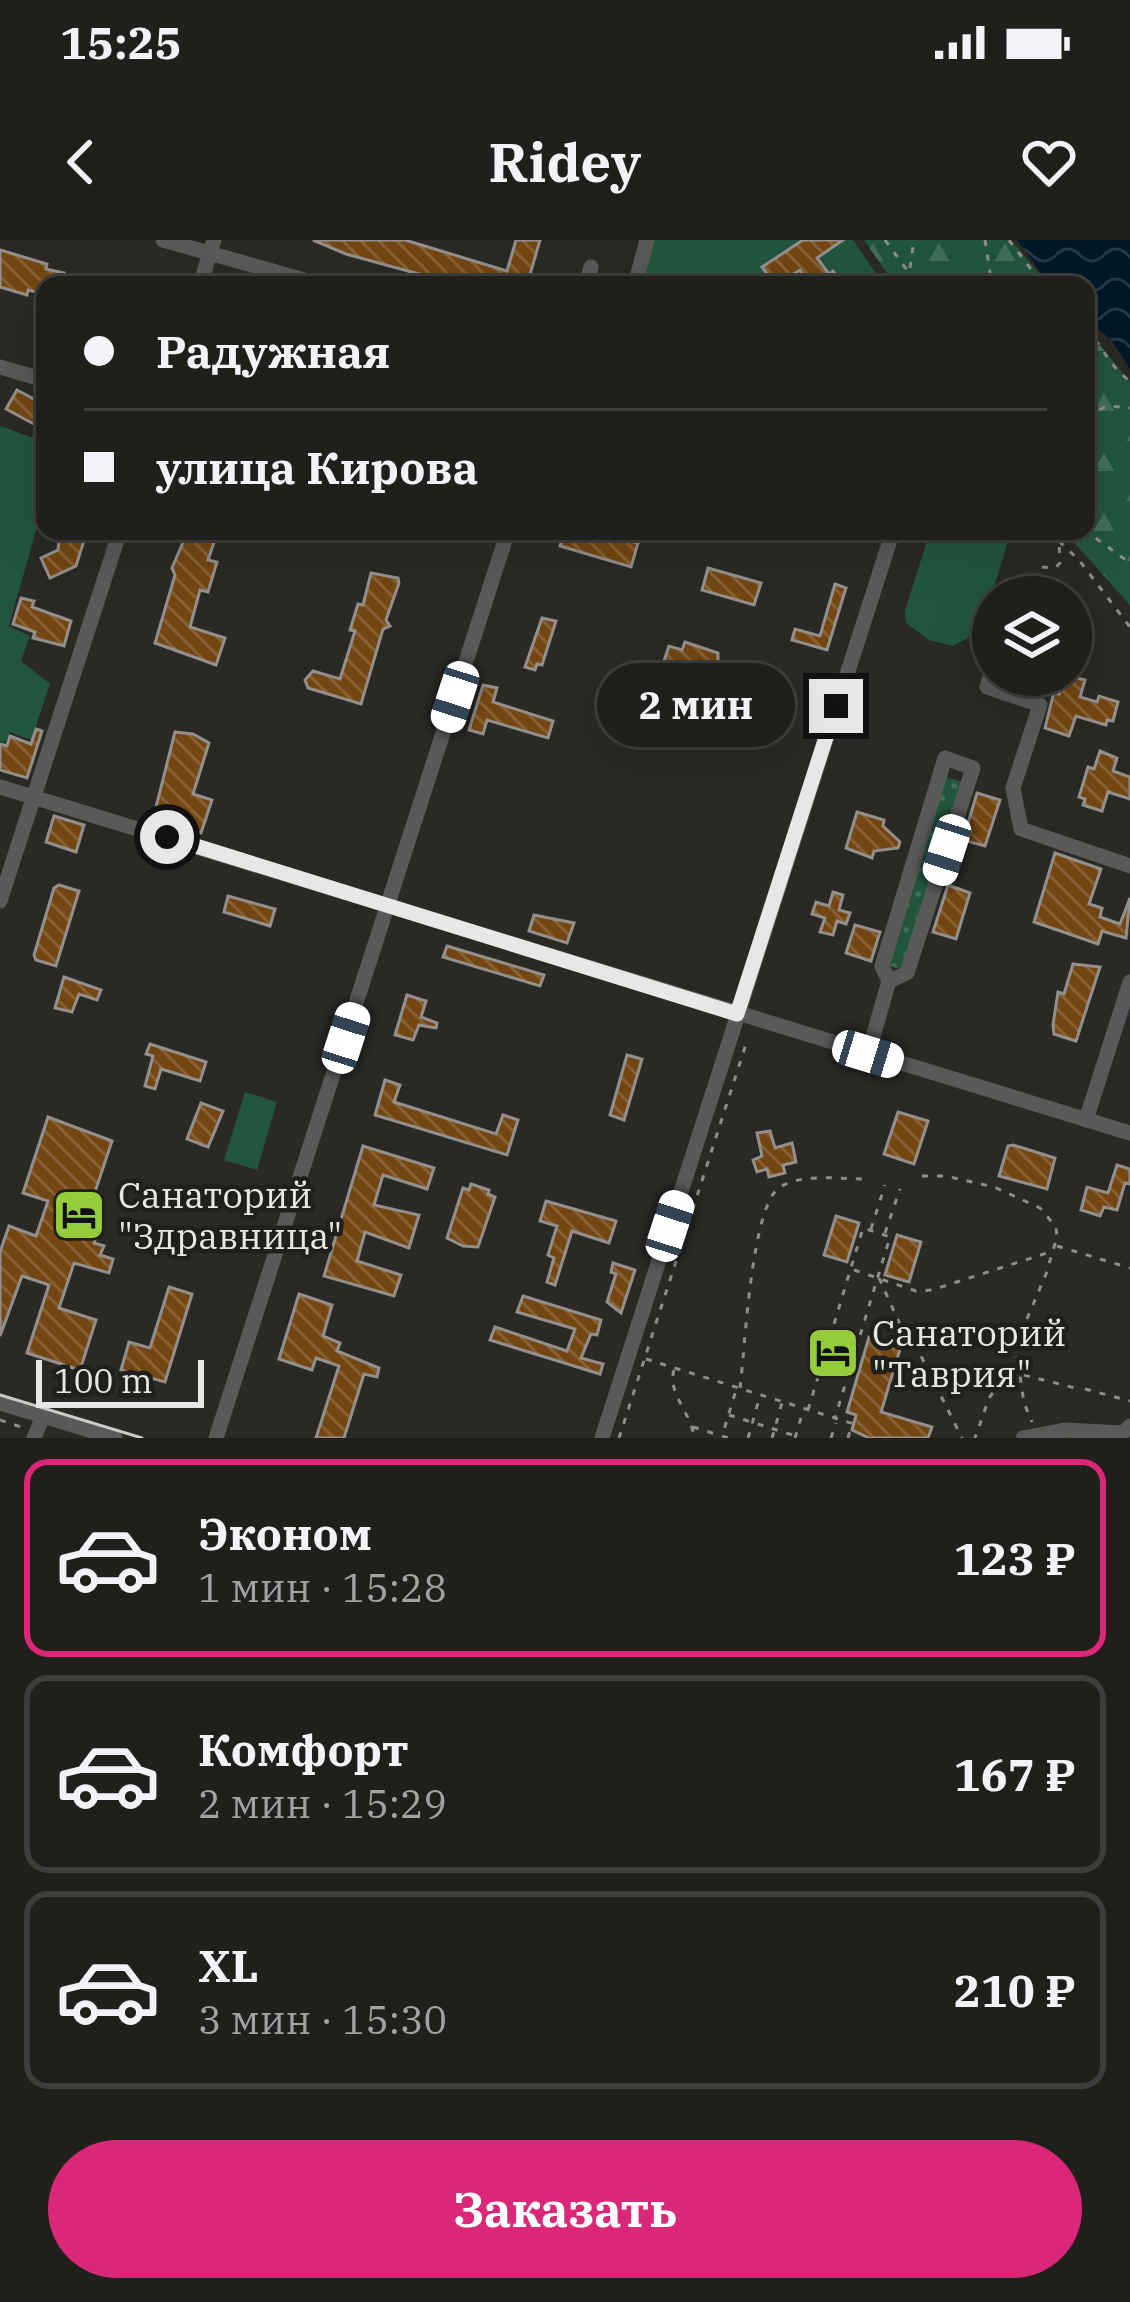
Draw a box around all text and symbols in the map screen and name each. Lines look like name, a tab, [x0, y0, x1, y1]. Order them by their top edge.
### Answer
text: 15:25	[60, 13, 182, 71]
text: Ridey	[489, 127, 641, 197]
icon: back	[48, 129, 114, 195]
icon: heart	[1016, 129, 1082, 195]
text: Радужная	[156, 322, 390, 380]
text: улица Кирова	[156, 438, 478, 496]
map controls	[972, 576, 1092, 696]
button: layers	[972, 576, 1092, 696]
car	[427, 657, 483, 737]
callout: 2 мин	[596, 664, 794, 748]
text: 2 мин	[639, 679, 753, 730]
route end	[809, 679, 863, 733]
route start	[140, 810, 194, 864]
car	[919, 810, 975, 890]
car	[318, 998, 374, 1078]
car	[828, 1026, 908, 1082]
place label: Санаторий "Здравница"	[118, 1171, 342, 1259]
car	[642, 1186, 698, 1266]
hotel icon: Санаторий "Здравница"	[51, 1187, 107, 1243]
place label: Санаторий "Таврия"	[872, 1309, 1066, 1397]
hotel icon: Санаторий "Таврия"	[805, 1325, 861, 1381]
scale bar	[36, 1354, 204, 1407]
text: 100 m	[54, 1359, 153, 1402]
icon: car	[54, 1504, 162, 1612]
text: Эконом	[198, 1504, 372, 1562]
text: 123 ₽	[954, 1529, 1076, 1587]
text: 1 мин · 15:28	[198, 1562, 447, 1613]
icon: car	[54, 1720, 162, 1828]
text: Комфорт	[198, 1720, 409, 1778]
text: 167 ₽	[954, 1745, 1076, 1803]
text: 2 мин · 15:29	[198, 1778, 447, 1829]
icon: car	[54, 1936, 162, 2044]
text: XL	[198, 1936, 259, 1994]
text: 210 ₽	[954, 1961, 1076, 2019]
text: 3 мин · 15:30	[198, 1994, 447, 2045]
button: Заказать	[48, 2140, 1082, 2278]

